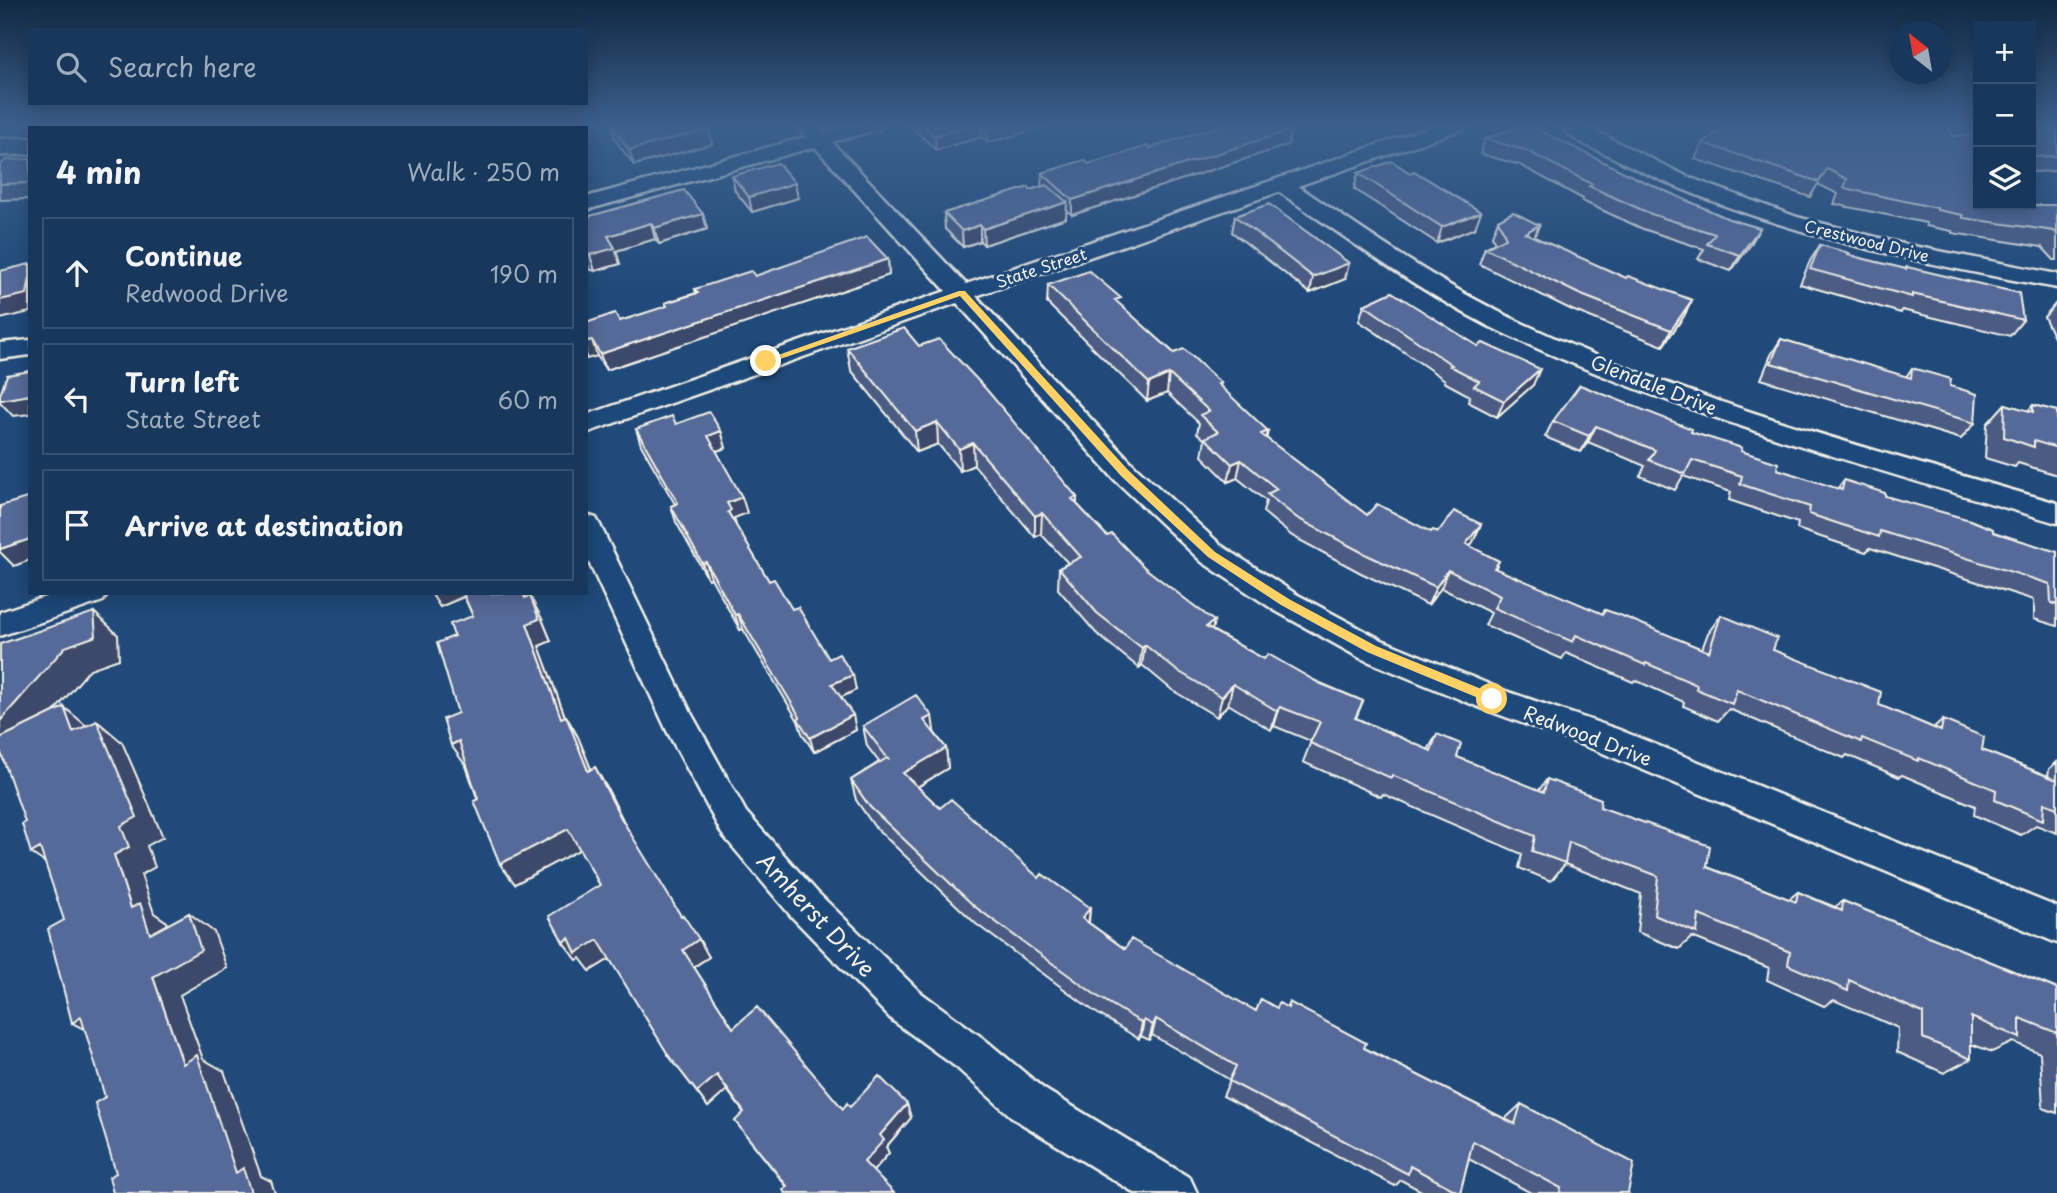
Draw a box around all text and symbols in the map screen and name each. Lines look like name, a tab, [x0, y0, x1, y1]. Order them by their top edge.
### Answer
north arrow	[1889, 21, 1952, 84]
map controls	[1973, 21, 2036, 210]
button: +	[1973, 21, 2036, 84]
search box	[28, 28, 588, 105]
text: Search here	[108, 47, 257, 86]
icon: search	[52, 48, 90, 86]
button: −	[1973, 84, 2036, 147]
button: layers	[1973, 147, 2036, 210]
text: 4 min	[56, 149, 142, 194]
text: Walk · 250 m	[407, 154, 560, 189]
street label: Crestwood Drive	[1802, 213, 1932, 267]
text: Continue	[125, 236, 242, 275]
street label: State Street	[992, 241, 1090, 293]
icon: ahead	[58, 254, 96, 292]
text: 190 m	[490, 256, 558, 291]
text: Redwood Drive	[125, 275, 289, 310]
route end	[750, 345, 781, 376]
street label: Glendale Drive	[1587, 347, 1721, 421]
text: Turn left	[125, 362, 240, 401]
icon: left	[58, 380, 96, 418]
text: 60 m	[498, 382, 558, 417]
text: State Street	[125, 401, 261, 436]
icon: arrive	[58, 506, 96, 544]
text: Arrive at destination	[125, 506, 404, 545]
route start	[1476, 683, 1507, 714]
street label: Redwood Drive	[1520, 698, 1656, 772]
street label: Amherst Drive	[750, 843, 884, 985]

